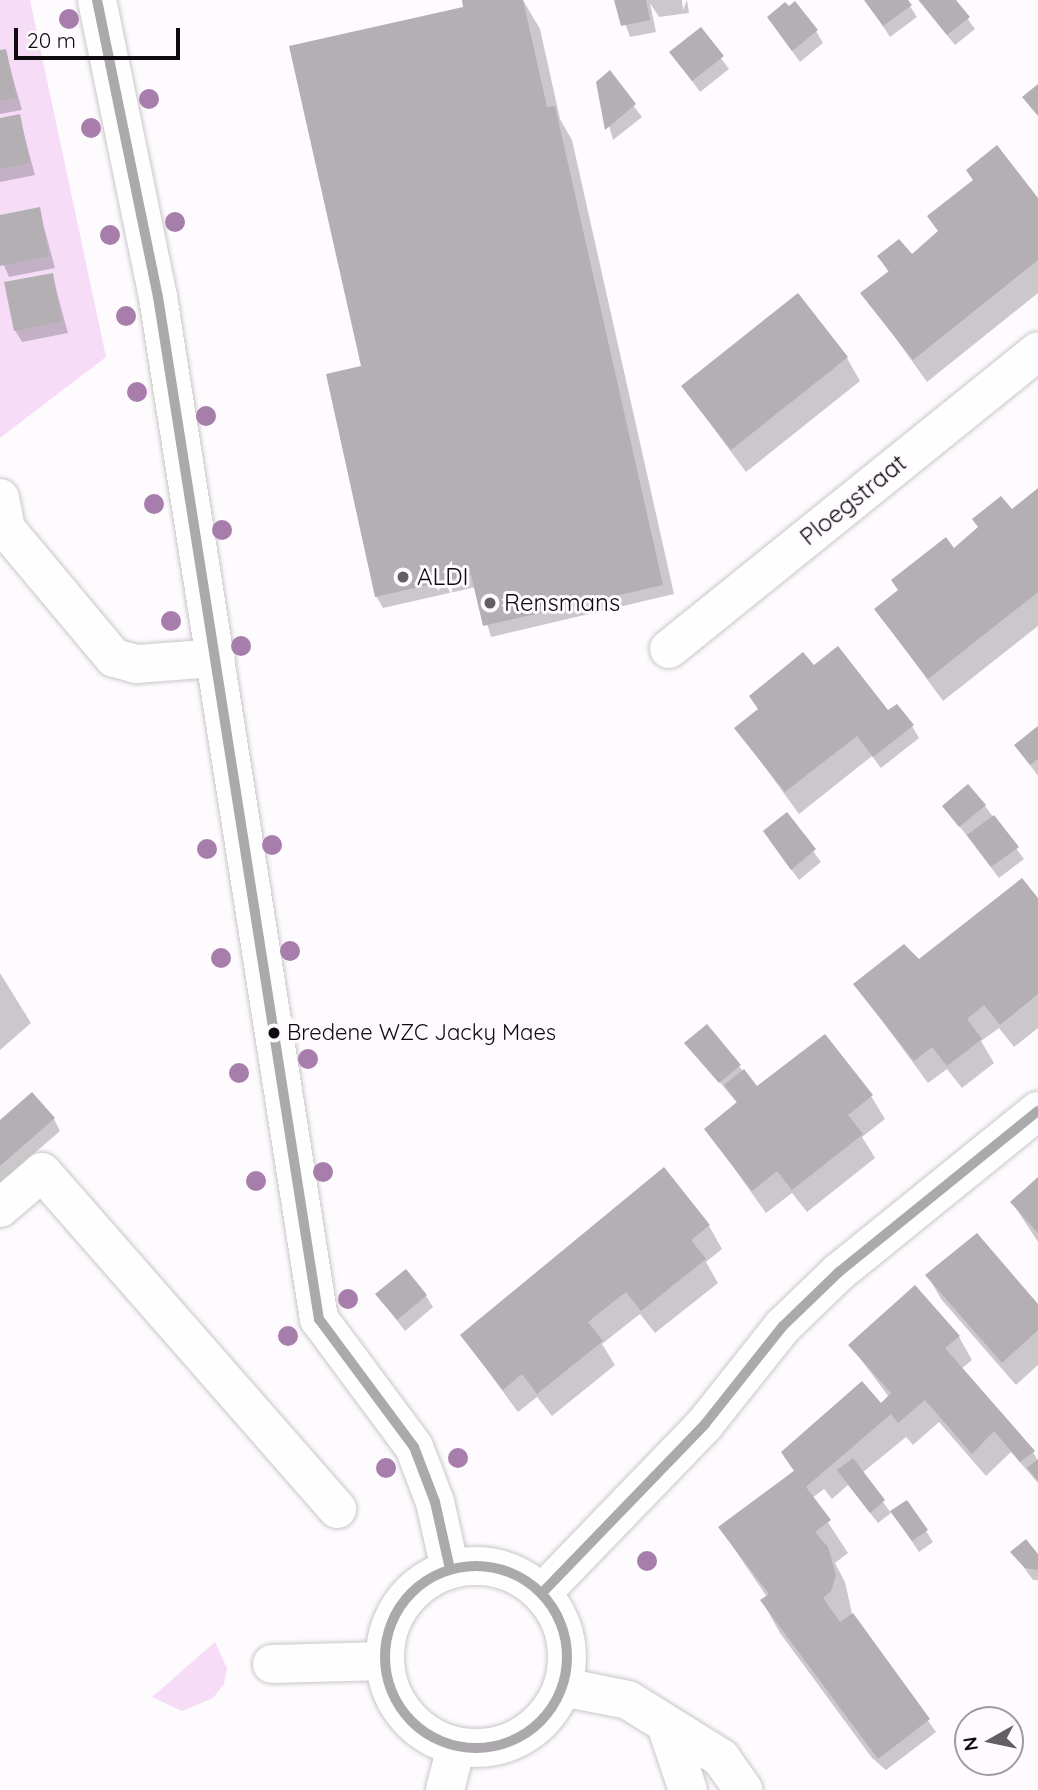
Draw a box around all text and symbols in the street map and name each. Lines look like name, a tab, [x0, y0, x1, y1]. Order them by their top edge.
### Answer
scale bar	[18, 14, 184, 58]
text: 20 m	[27, 27, 76, 53]
street label: Ploegstraat	[794, 449, 912, 551]
place label: ALDI	[417, 563, 469, 591]
marker: ALDI	[395, 569, 411, 585]
place label: Rensmans	[504, 589, 620, 617]
marker: Rensmans	[482, 595, 498, 611]
place label: Bredene WZC Jacky Maes	[287, 1020, 556, 1046]
marker: Bredene WZC Jacky Maes	[267, 1026, 281, 1040]
north arrow	[954, 1706, 1024, 1776]
text: N	[957, 1735, 983, 1753]

